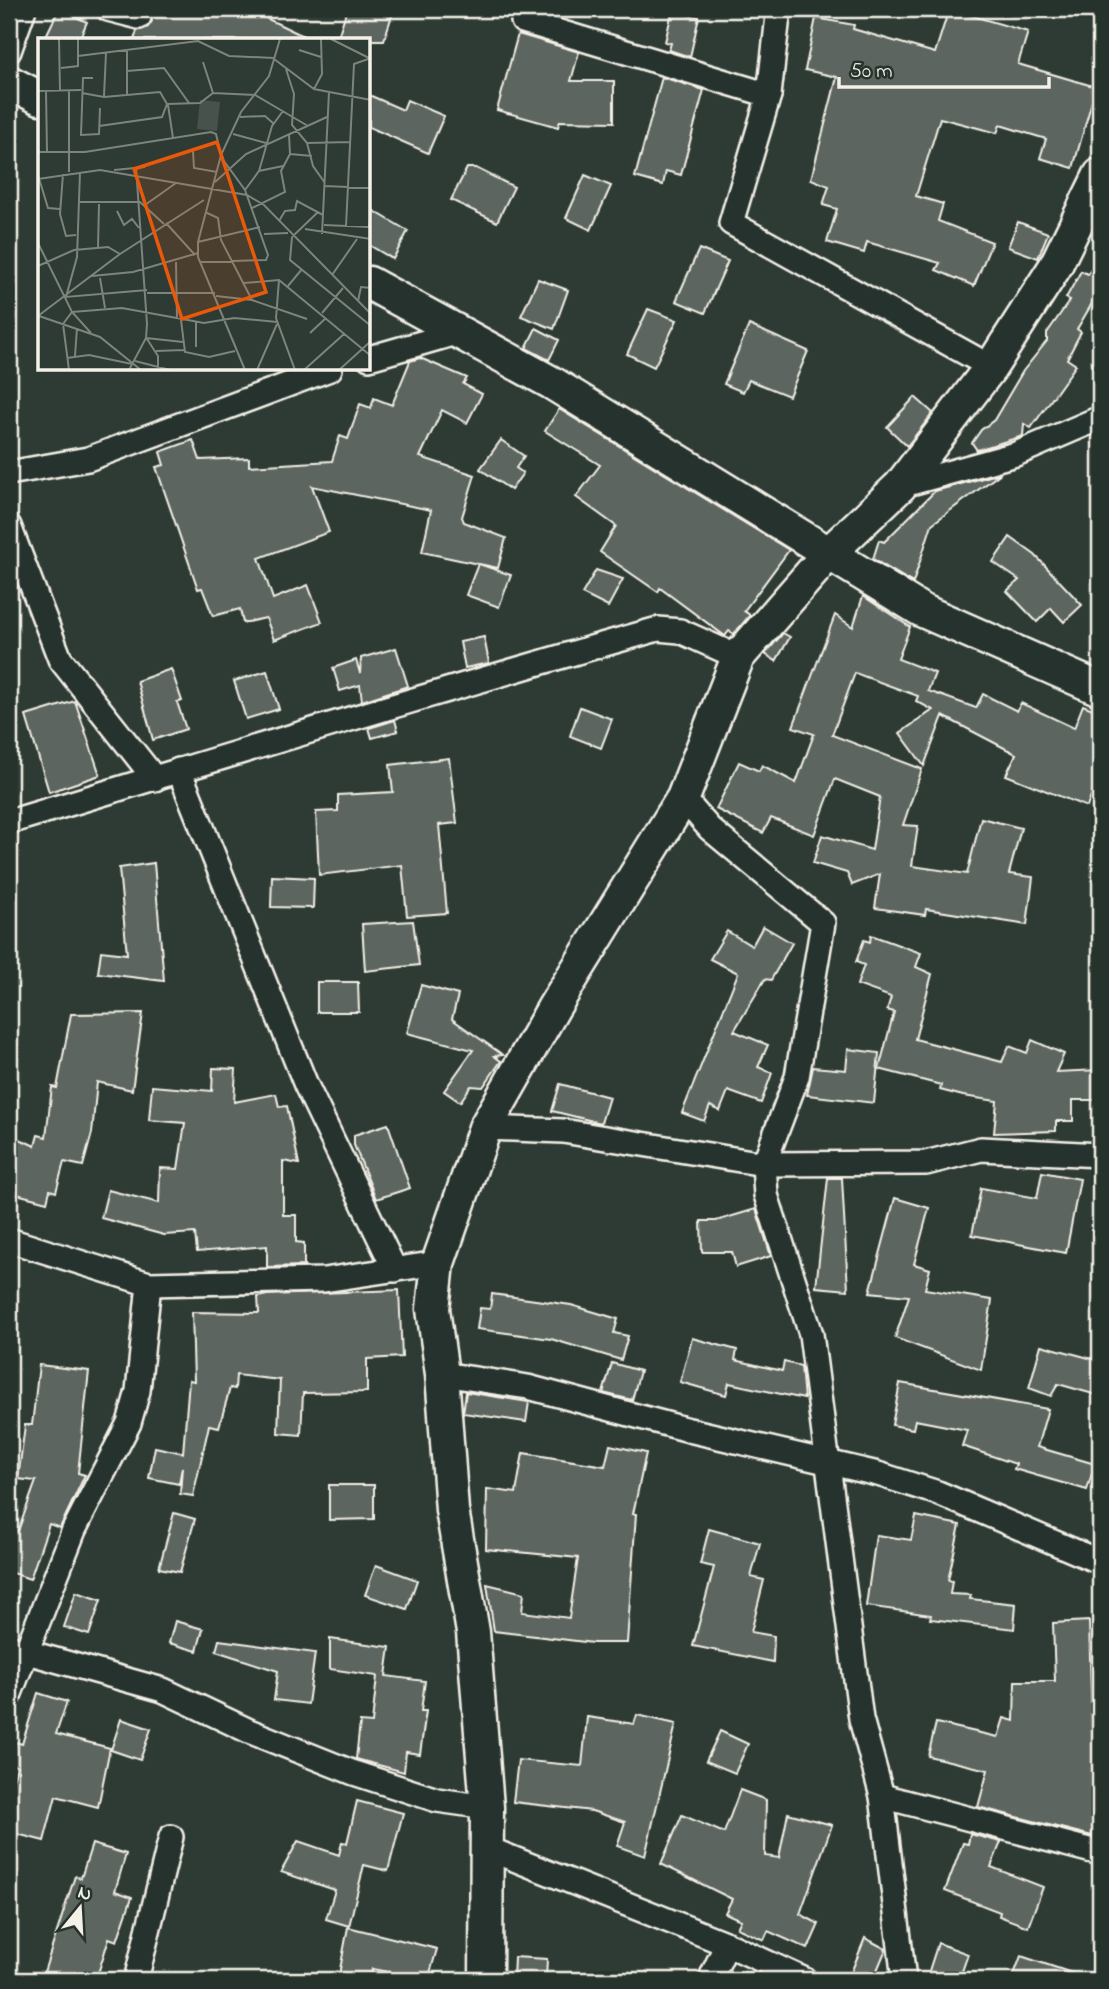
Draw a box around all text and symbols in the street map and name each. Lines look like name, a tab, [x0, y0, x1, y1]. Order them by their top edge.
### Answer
inset map	[38, 38, 371, 371]
scale bar	[839, 46, 1050, 90]
text: 50 m	[850, 57, 893, 87]
north arrow	[46, 1874, 116, 1944]
text: N	[74, 1879, 95, 1909]

